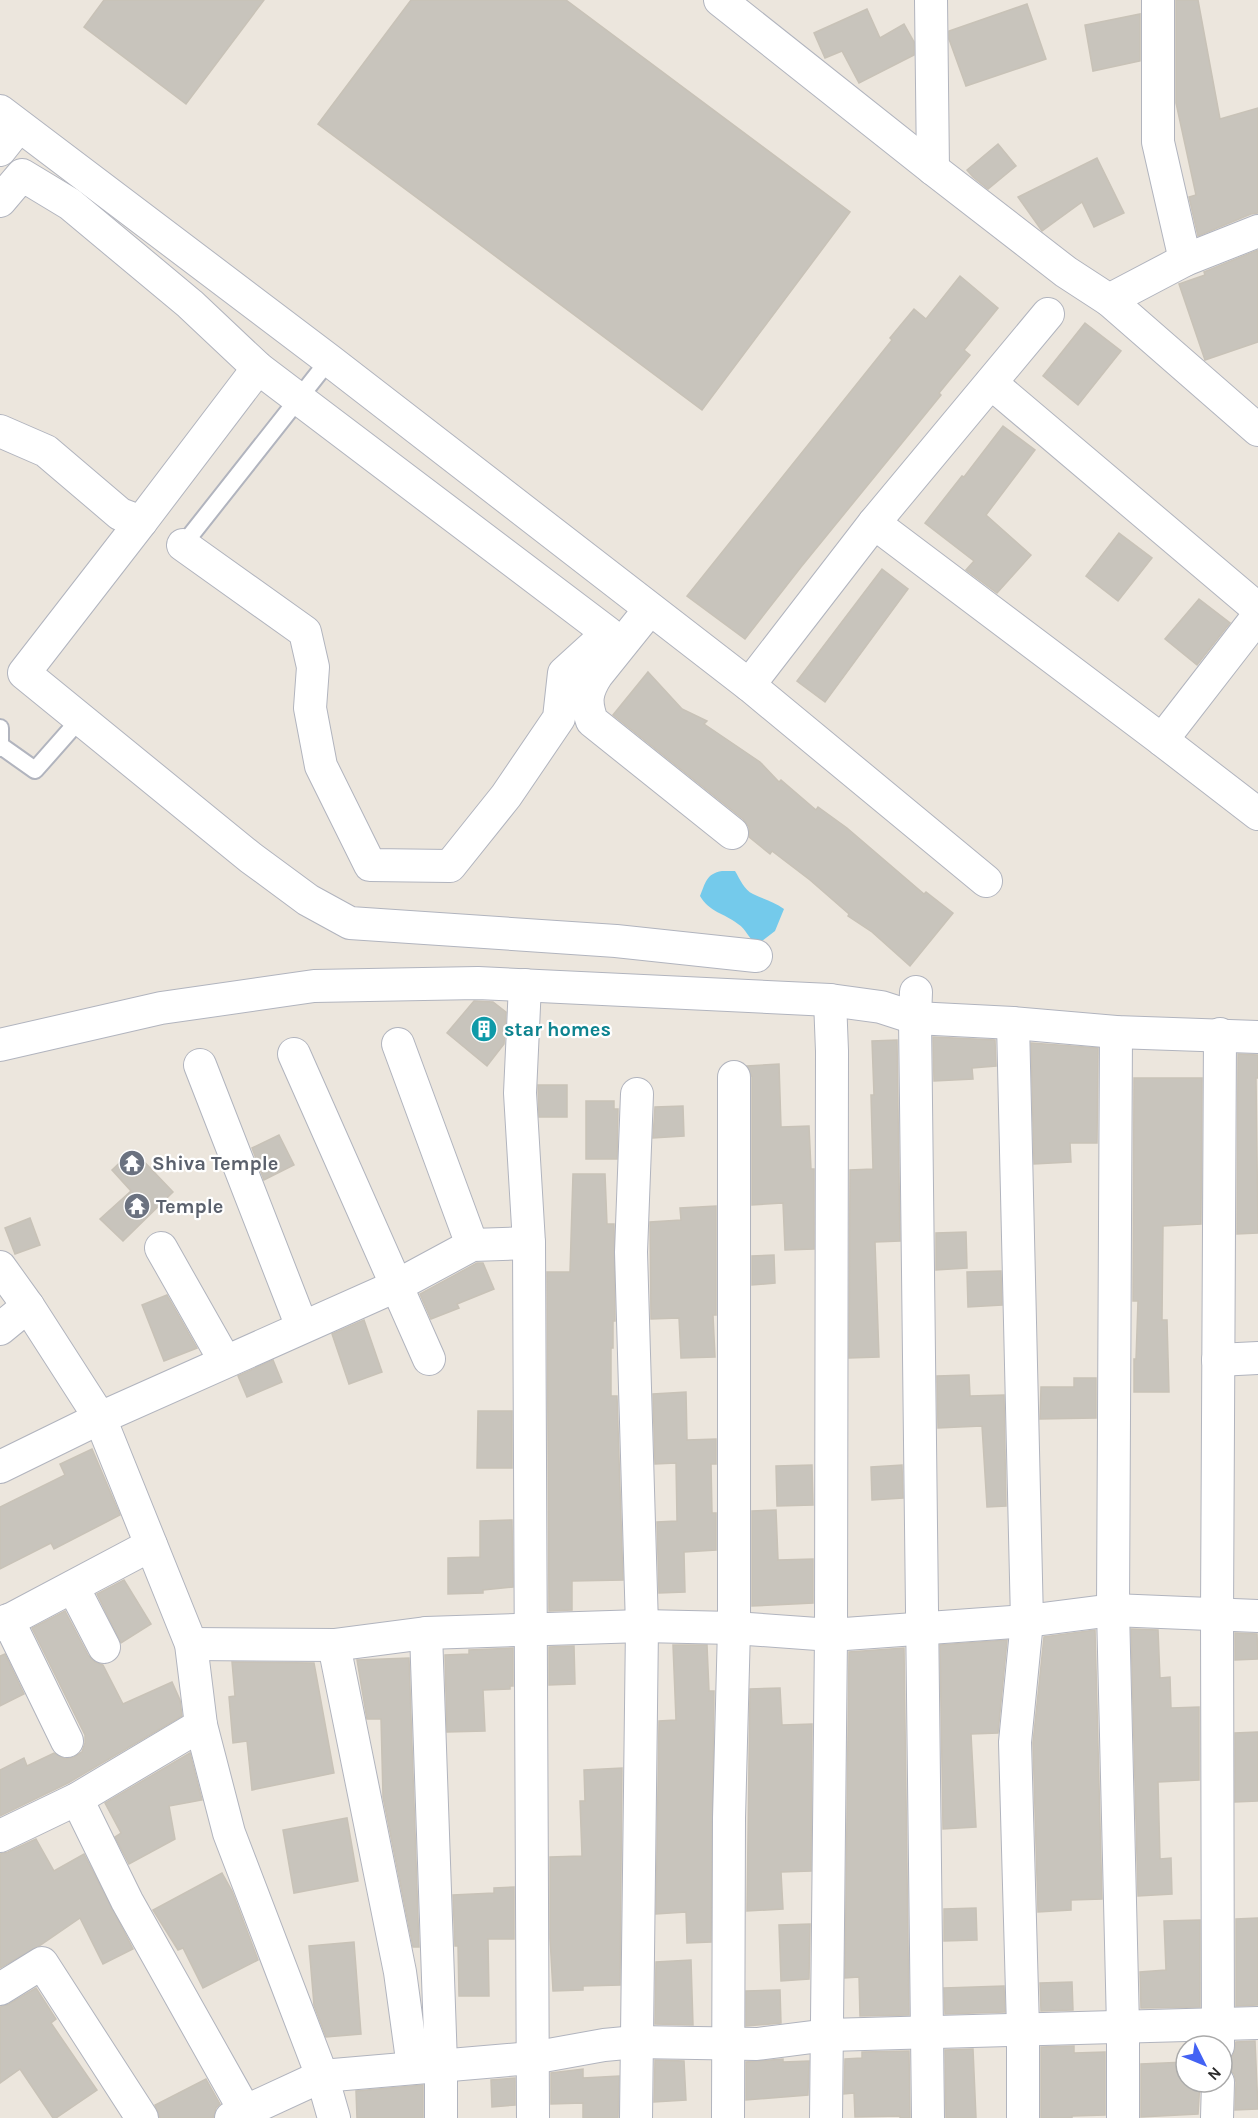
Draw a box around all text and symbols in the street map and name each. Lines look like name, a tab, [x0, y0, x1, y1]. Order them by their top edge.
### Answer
building icon: star homes	[469, 1014, 499, 1044]
place label: star homes	[504, 1018, 611, 1041]
temple icon: Shiva Temple	[117, 1148, 147, 1178]
place label: Shiva Temple	[152, 1152, 278, 1175]
temple icon: Temple	[122, 1191, 152, 1221]
place label: Temple	[156, 1195, 223, 1218]
north arrow	[1174, 2034, 1234, 2094]
text: N	[1204, 2063, 1225, 2085]

